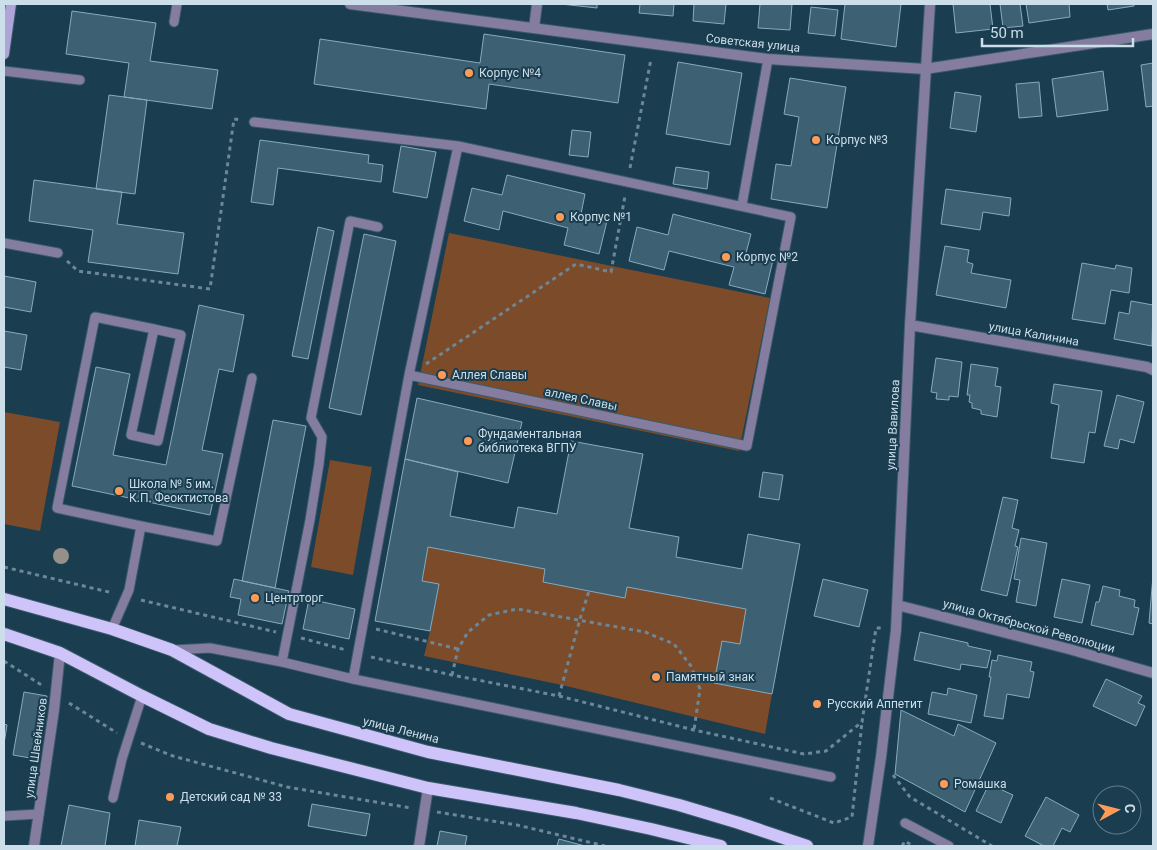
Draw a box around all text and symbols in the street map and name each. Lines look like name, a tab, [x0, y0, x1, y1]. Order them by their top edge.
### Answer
scale bar	[982, 15, 1133, 47]
text: 50 m	[990, 24, 1024, 42]
street label: Советская улица	[705, 31, 801, 55]
place label: Корпус №4	[479, 66, 541, 80]
marker: Корпус №4	[463, 67, 475, 79]
place label: Корпус №3	[826, 133, 888, 147]
marker: Корпус №3	[810, 134, 822, 146]
place label: Корпус №1	[570, 210, 632, 224]
marker: Корпус №1	[554, 211, 566, 223]
place label: Корпус №2	[736, 250, 798, 264]
marker: Корпус №2	[720, 251, 732, 263]
street label: улица Калинина	[988, 319, 1080, 349]
place label: Аллея Славы	[452, 368, 527, 382]
marker: Аллея Славы	[436, 369, 448, 381]
street label: улица Вавилова	[884, 379, 902, 471]
street label: аллея Славы	[543, 384, 619, 414]
place label: Фундаментальная библиотека ВГПУ	[478, 427, 582, 455]
marker: Фундаментальная библиотека ВГПУ	[462, 435, 474, 447]
place label: Школа № 5 им. К.П. Феоктистова	[129, 477, 228, 505]
marker: Школа № 5 им. К.П. Феоктистова	[113, 485, 125, 497]
place label: Центрторг	[265, 591, 323, 605]
marker: Центрторг	[249, 592, 261, 604]
street label: улица Октябрьской Революции	[942, 596, 1117, 656]
place label: Памятный знак	[666, 670, 755, 684]
marker: Памятный знак	[650, 671, 662, 683]
street label: улица Швейников	[22, 697, 50, 799]
place label: Русский Аппетит	[827, 697, 923, 711]
marker: Русский Аппетит	[811, 698, 823, 710]
street label: улица Ленина	[361, 714, 441, 746]
place label: Ромашка	[954, 777, 1007, 791]
marker: Ромашка	[938, 778, 950, 790]
north arrow	[1092, 785, 1142, 835]
place label: Детский сад № 33	[180, 790, 282, 804]
marker: Детский сад № 33	[164, 791, 176, 803]
text: С	[1121, 803, 1138, 814]

